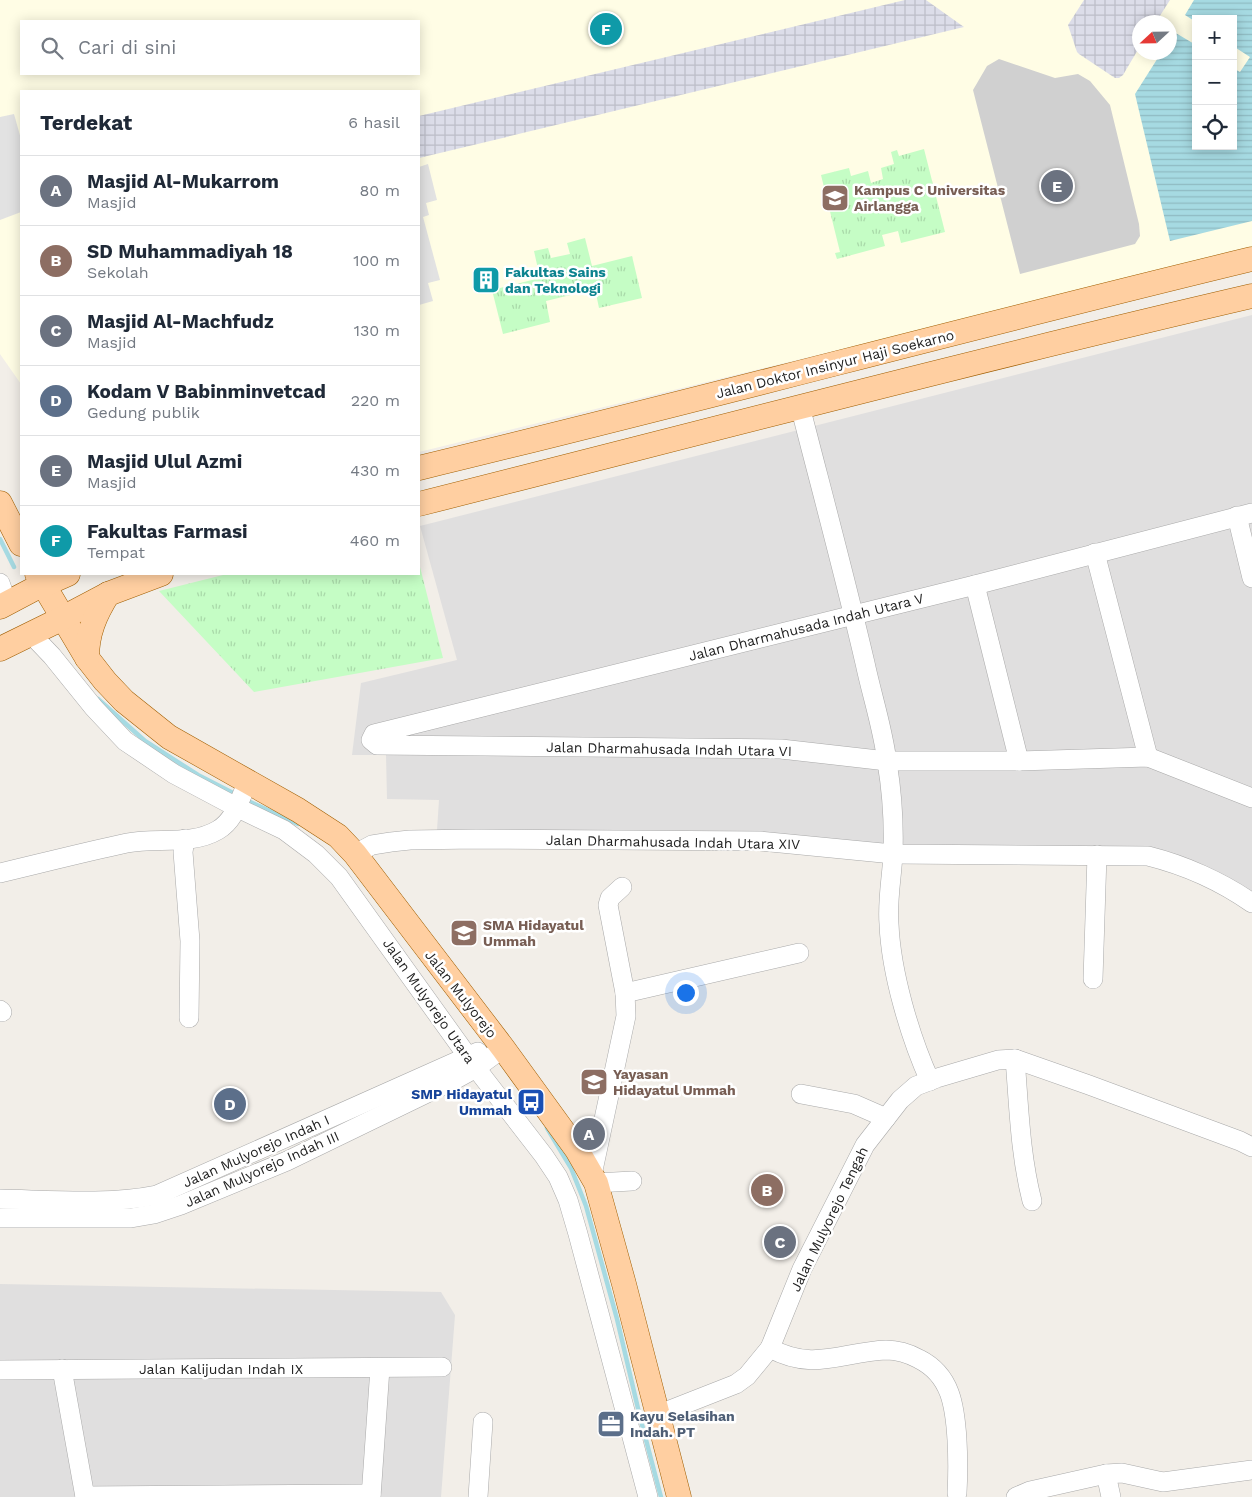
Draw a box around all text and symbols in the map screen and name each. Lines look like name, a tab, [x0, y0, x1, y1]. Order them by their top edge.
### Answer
pin: F	[590, 10, 622, 48]
north arrow	[1132, 15, 1177, 60]
map controls	[1192, 15, 1237, 150]
button: +	[1192, 15, 1237, 60]
search box	[20, 20, 420, 75]
icon: search	[38, 34, 66, 62]
text: Cari di sini	[78, 36, 176, 59]
button: −	[1192, 60, 1237, 105]
button: locate	[1192, 105, 1237, 150]
text: Terdekat	[40, 110, 132, 135]
text: 6 hasil	[348, 113, 400, 132]
pin: E	[1041, 167, 1073, 205]
text: Masjid Al-Mukarrom	[87, 170, 279, 193]
text: A	[51, 181, 61, 200]
text: 80 m	[359, 181, 400, 200]
place label: Kampus C Universitas Airlangga	[854, 182, 1006, 214]
school or university icon: Kampus C Universitas Airlangga	[820, 183, 850, 213]
text: Masjid	[87, 193, 137, 212]
text: SD Muhammadiyah 18	[87, 240, 293, 263]
text: B	[51, 251, 61, 270]
text: 100 m	[353, 251, 400, 270]
text: Sekolah	[87, 263, 149, 282]
place label: Fakultas Sains dan Teknologi	[505, 264, 606, 296]
building icon: Fakultas Sains dan Teknologi	[471, 265, 501, 295]
text: Masjid Al-Machfudz	[87, 310, 274, 333]
text: C	[51, 321, 61, 340]
text: 130 m	[354, 321, 400, 340]
street label: Jalan Doktor Insinyur Haji Soekarno	[714, 327, 956, 401]
text: Masjid	[87, 333, 137, 352]
text: Kodam V Babinminvetcad	[87, 380, 326, 403]
text: D	[50, 391, 62, 410]
text: 220 m	[351, 391, 400, 410]
text: Gedung publik	[87, 403, 200, 422]
text: Masjid Ulul Azmi	[87, 450, 242, 473]
text: E	[51, 461, 61, 480]
text: 430 m	[350, 461, 400, 480]
text: Masjid	[87, 473, 137, 492]
text: Fakultas Farmasi	[87, 520, 248, 543]
text: F	[51, 531, 61, 550]
text: 460 m	[350, 531, 400, 550]
text: Tempat	[87, 543, 145, 562]
street label: Jalan Dharmahusada Indah Utara V	[687, 590, 925, 664]
street label: Jalan Dharmahusada Indah Utara VI	[546, 739, 792, 759]
street label: Jalan Dharmahusada Indah Utara XIV	[546, 832, 800, 852]
place label: SMA Hidayatul Ummah	[483, 917, 584, 949]
school or university icon: SMA Hidayatul Ummah	[449, 918, 479, 948]
street label: Jalan Mulyorejo Utara	[380, 935, 478, 1067]
street label: Jalan Mulyorejo	[422, 947, 500, 1041]
your location	[673, 980, 699, 1006]
place label: Yayasan Hidayatul Ummah	[613, 1066, 736, 1098]
school or university icon: Yayasan Hidayatul Ummah	[579, 1067, 609, 1097]
pin: D	[214, 1085, 246, 1123]
place label: SMP Hidayatul Ummah	[411, 1086, 512, 1118]
bus stop icon: SMP Hidayatul Ummah	[516, 1087, 546, 1117]
street label: Jalan Mulyorejo Indah I	[180, 1111, 332, 1191]
pin: A	[573, 1115, 605, 1153]
street label: Jalan Mulyorejo Indah III	[182, 1128, 342, 1210]
street label: Jalan Mulyorejo Tengah	[787, 1144, 871, 1294]
pin: B	[751, 1171, 783, 1209]
pin: C	[764, 1223, 796, 1261]
street label: Jalan Kalijudan Indah IX	[139, 1361, 303, 1377]
place label: Kayu Selasihan Indah. PT	[630, 1408, 735, 1440]
office icon: Kayu Selasihan Indah. PT	[596, 1409, 626, 1439]

